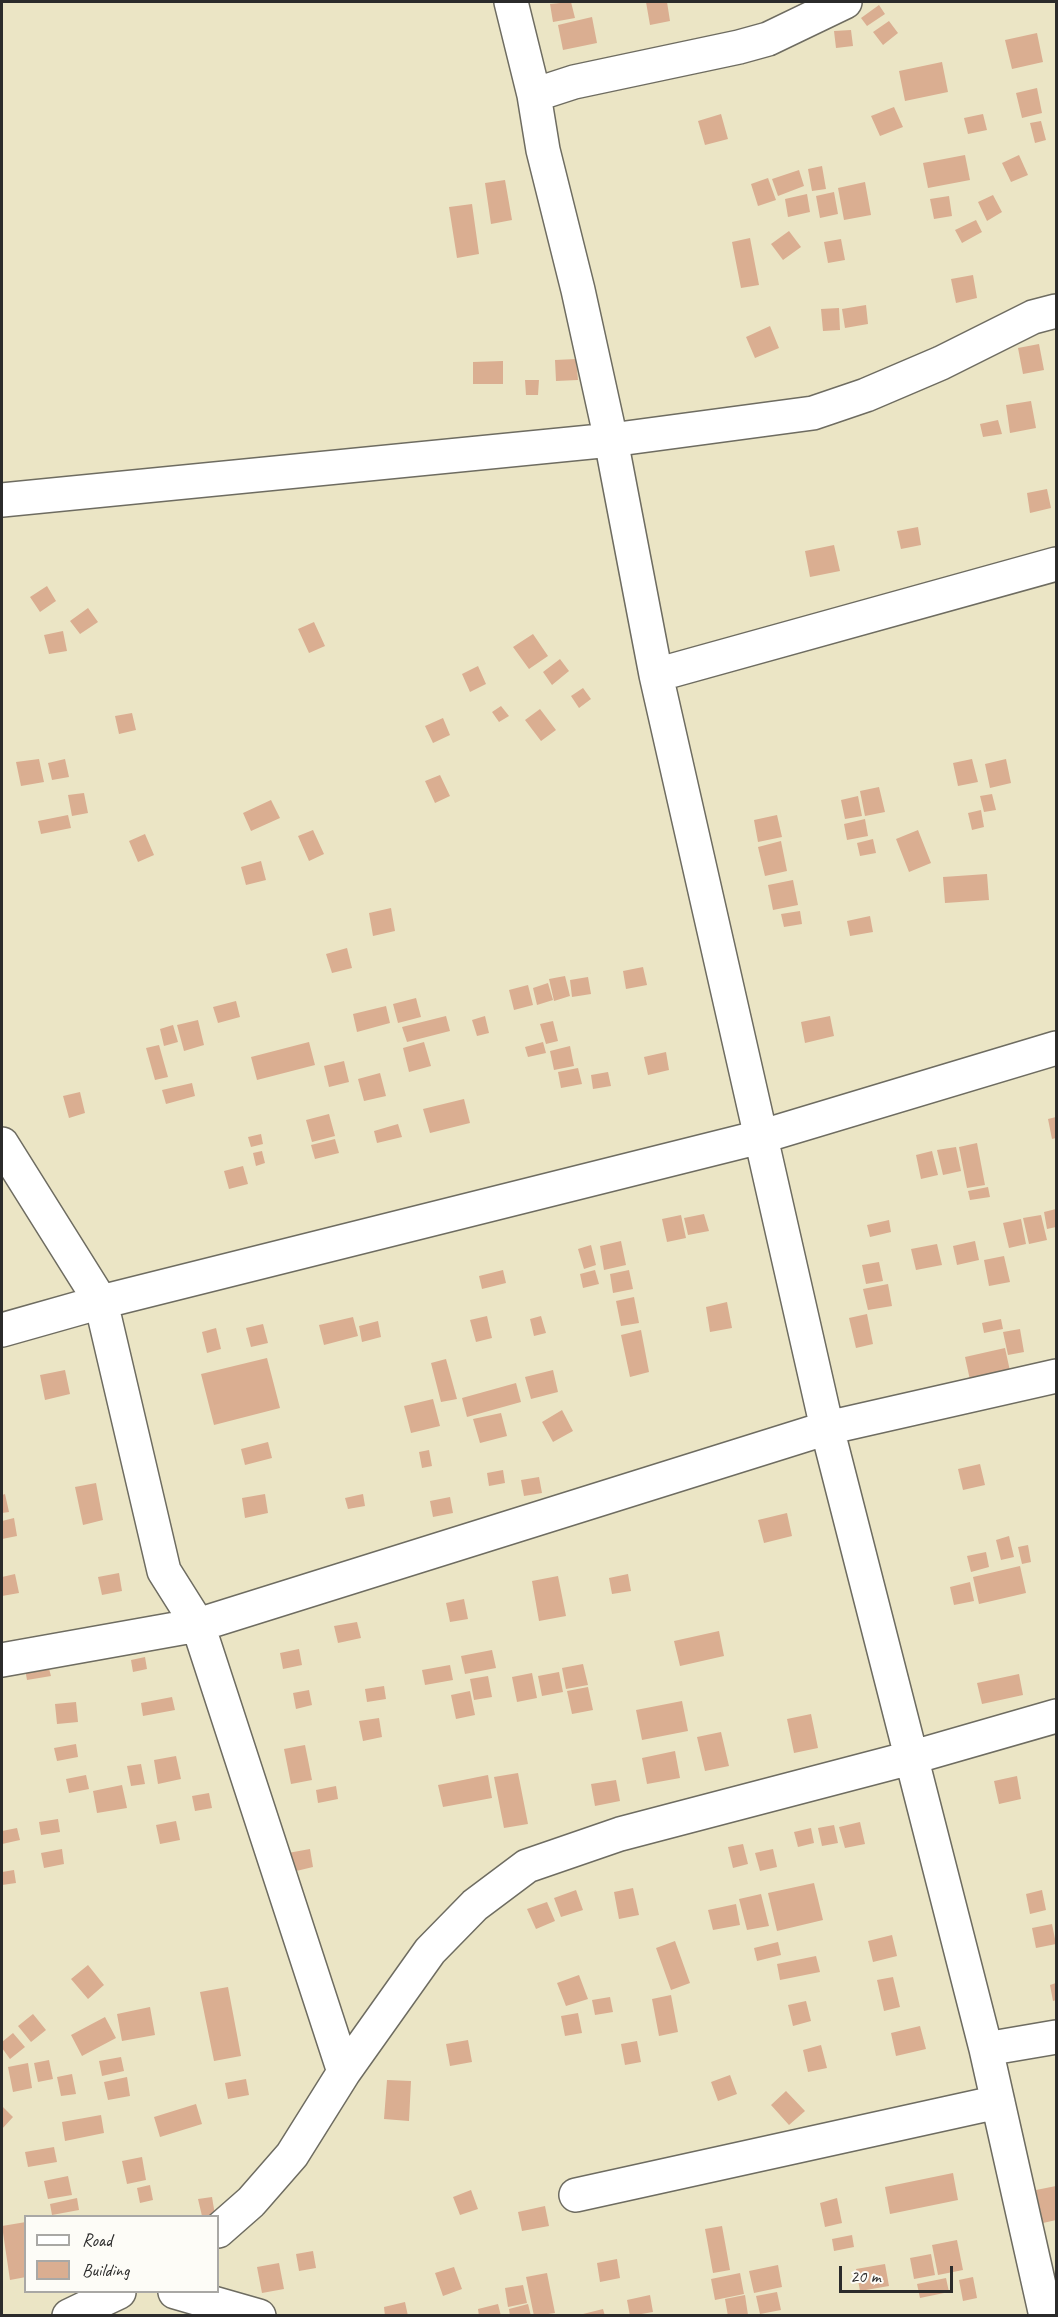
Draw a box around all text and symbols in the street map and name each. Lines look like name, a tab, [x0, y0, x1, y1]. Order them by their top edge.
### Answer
legend	[24, 2215, 219, 2293]
text: Road	[82, 2229, 112, 2251]
scale bar	[842, 2254, 956, 2292]
text: Building	[82, 2259, 129, 2281]
text: 20 m	[850, 2265, 881, 2287]

